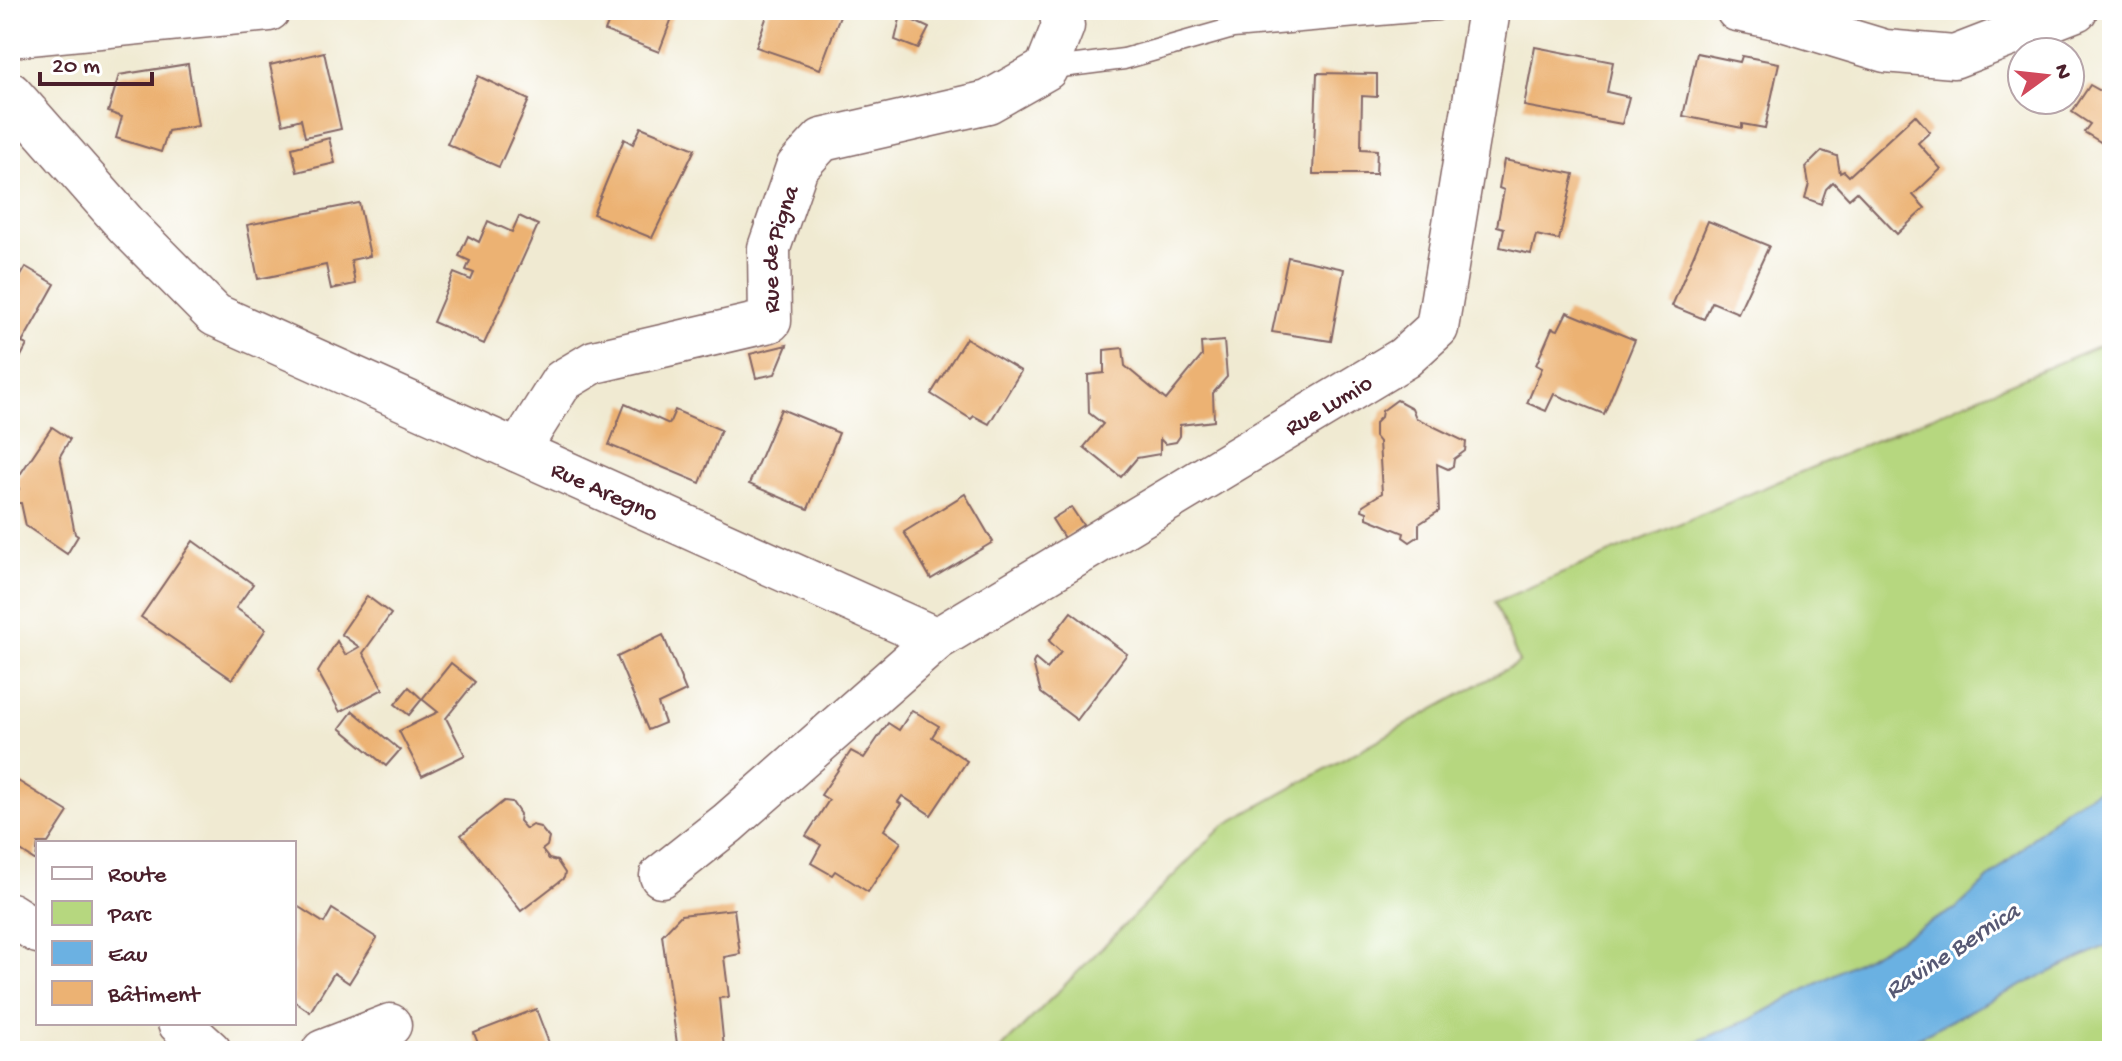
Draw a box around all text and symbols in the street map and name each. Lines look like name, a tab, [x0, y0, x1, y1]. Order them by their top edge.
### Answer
scale bar	[40, 36, 152, 86]
north arrow	[2006, 36, 2086, 116]
text: 20 m	[52, 53, 100, 82]
text: N	[2047, 62, 2076, 82]
street label: Rue de Pigna	[758, 182, 808, 313]
street label: Rue Lumio	[1281, 369, 1379, 444]
street label: Rue Aregno	[546, 457, 662, 530]
legend	[36, 841, 296, 1025]
text: Route	[108, 862, 167, 891]
water label: Ravine Bernica	[1880, 897, 2028, 1008]
text: Parc	[107, 902, 152, 931]
text: Eau	[108, 942, 148, 971]
text: Bâtiment	[107, 982, 201, 1011]

